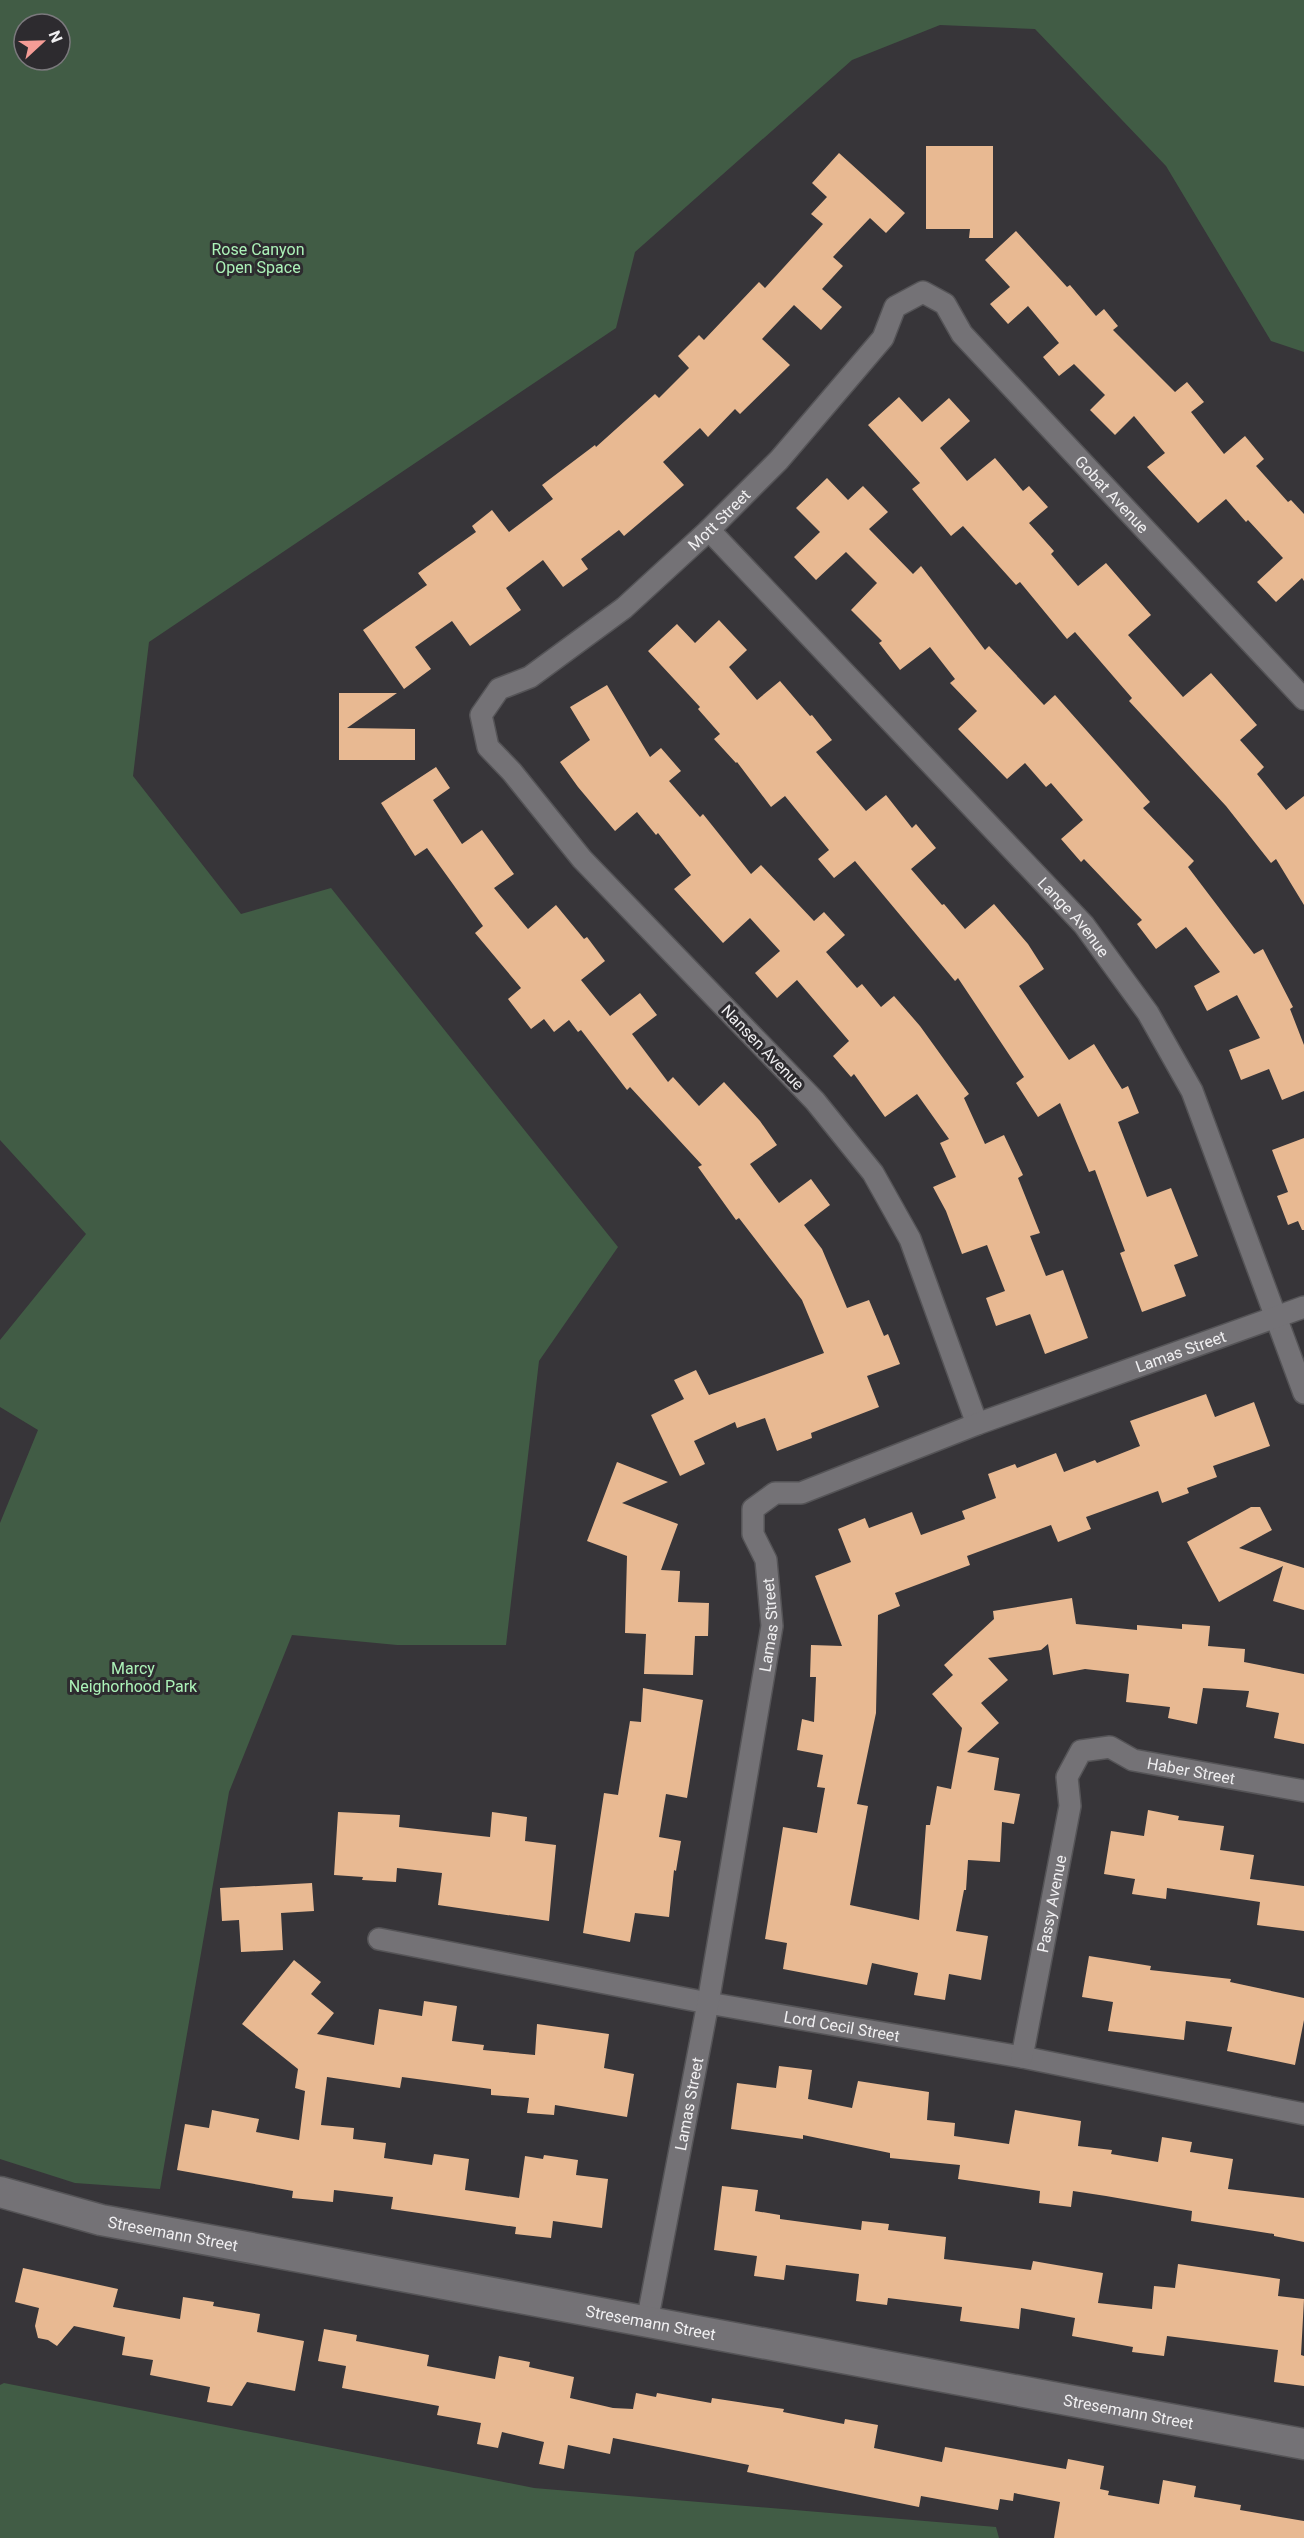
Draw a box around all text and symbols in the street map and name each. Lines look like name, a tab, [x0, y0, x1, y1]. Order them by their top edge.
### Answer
north arrow	[12, 12, 72, 72]
text: N	[45, 28, 66, 45]
park label: Rose Canyon Open Space	[211, 240, 305, 277]
street label: Gobat Avenue	[1071, 452, 1153, 537]
street label: Mott Street	[684, 485, 754, 555]
street label: Lange Avenue	[1034, 873, 1113, 961]
street label: Nansen Avenue	[717, 1001, 808, 1094]
street label: Lamas Street	[1133, 1327, 1228, 1376]
street label: Lamas Street	[755, 1577, 782, 1673]
park label: Marcy Neighorhood Park	[69, 1659, 198, 1696]
street label: Haber Street	[1145, 1754, 1237, 1788]
street label: Passy Avenue	[1033, 1853, 1070, 1954]
street label: Lord Cecil Street	[782, 2007, 901, 2046]
street label: Lamas Street	[671, 2056, 707, 2152]
street label: Stresemann Street	[106, 2212, 239, 2255]
street label: Stresemann Street	[584, 2301, 717, 2344]
street label: Stresemann Street	[1062, 2390, 1195, 2433]

